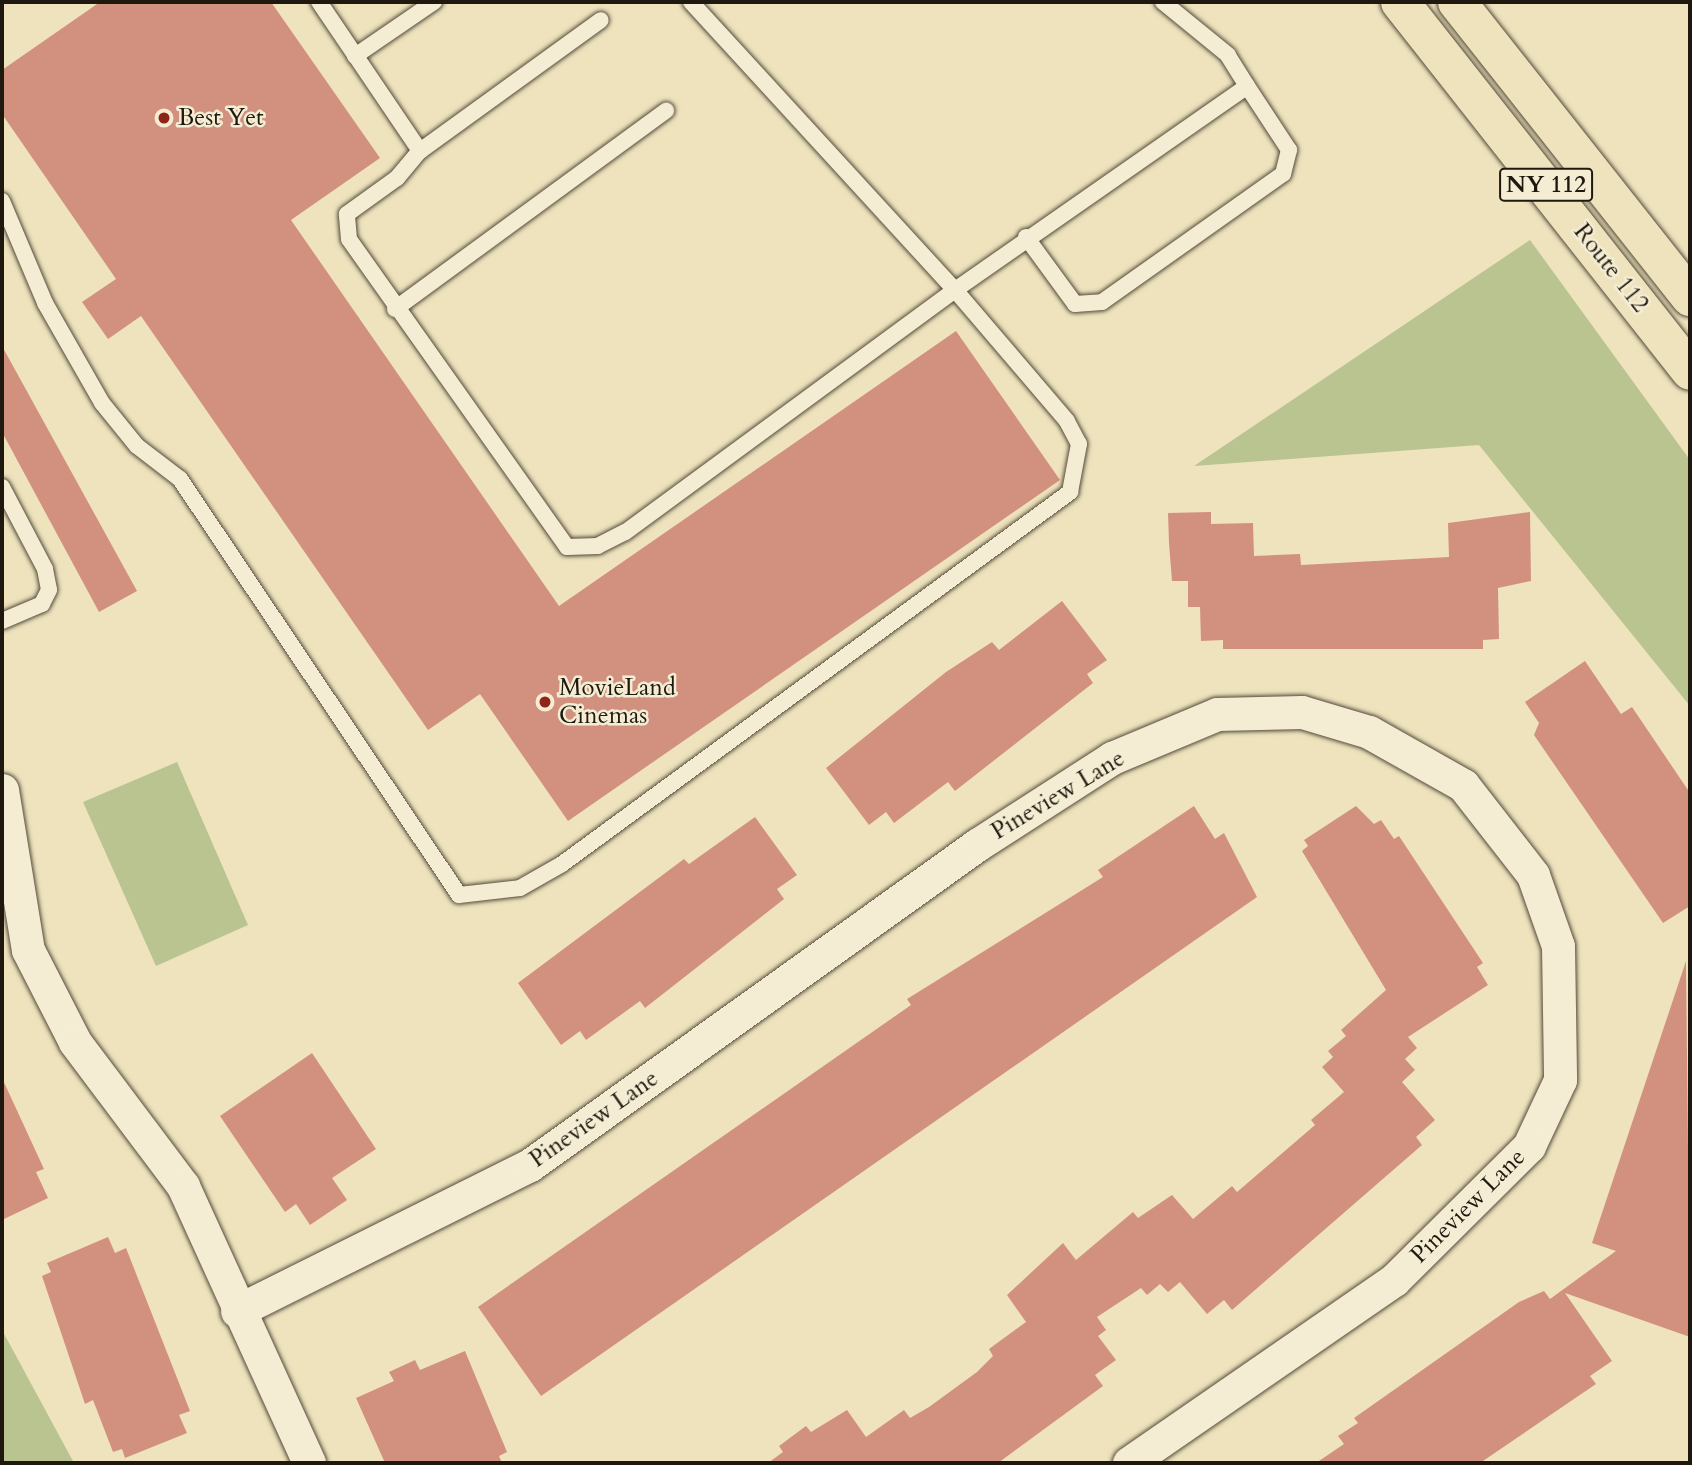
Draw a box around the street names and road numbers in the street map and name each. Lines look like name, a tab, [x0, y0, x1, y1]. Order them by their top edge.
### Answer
road number: NY 112	[1499, 166, 1593, 204]
street label: Route 112	[1567, 218, 1655, 318]
street label: Pineview Lane	[986, 744, 1130, 846]
street label: Pineview Lane	[524, 1064, 664, 1174]
street label: Pineview Lane	[1405, 1143, 1531, 1269]

